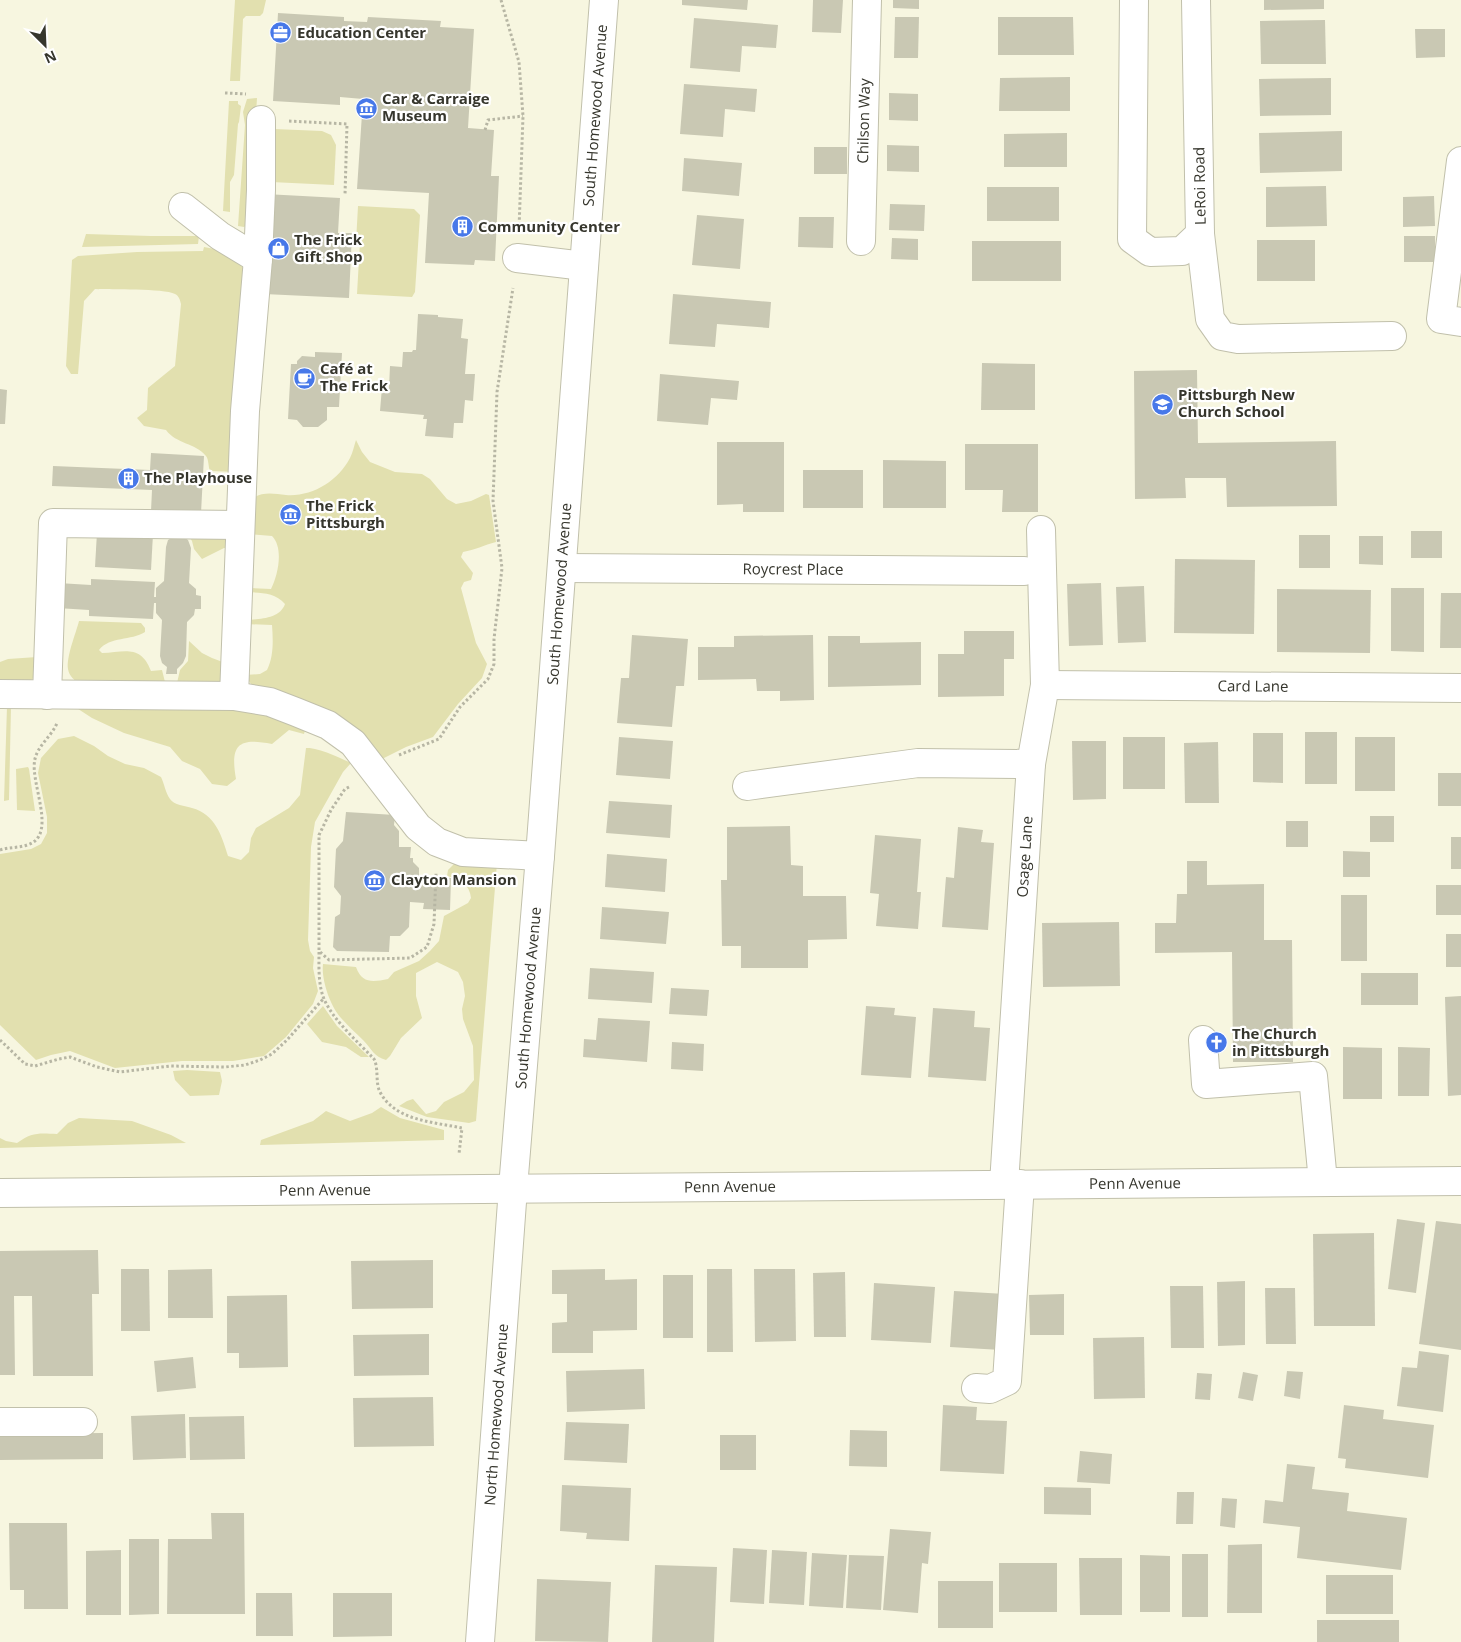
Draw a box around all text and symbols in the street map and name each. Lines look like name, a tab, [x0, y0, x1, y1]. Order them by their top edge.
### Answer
north arrow	[20, 20, 70, 70]
office icon: Education Center	[269, 21, 293, 45]
place label: Education Center	[297, 22, 426, 42]
street label: South Homewood Avenue	[578, 24, 611, 207]
text: N	[41, 46, 60, 68]
street label: Chilson Way	[852, 78, 874, 164]
place label: Car & Carraige Museum	[382, 88, 490, 125]
museum icon: Car & Carraige Museum	[354, 96, 378, 120]
street label: LeRoi Road	[1188, 147, 1210, 225]
building icon: Community Center	[450, 215, 474, 239]
place label: Community Center	[478, 216, 620, 236]
place label: The Frick Gift Shop	[294, 229, 363, 266]
shop icon: The Frick Gift Shop	[266, 237, 290, 261]
place label: Café at The Frick	[320, 358, 389, 395]
cafe icon: Café at The Frick	[292, 366, 316, 390]
place label: Pittsburgh New Church School	[1178, 384, 1295, 421]
school or university icon: Pittsburgh New Church School	[1150, 392, 1174, 416]
building icon: The Playhouse	[116, 466, 140, 490]
place label: The Playhouse	[144, 467, 252, 487]
place label: The Frick Pittsburgh	[306, 495, 385, 532]
street label: South Homewood Avenue	[542, 502, 575, 686]
museum icon: The Frick Pittsburgh	[278, 503, 302, 527]
street label: Roycrest Place	[743, 558, 843, 579]
street label: Card Lane	[1218, 675, 1289, 696]
street label: Osage Lane	[1011, 815, 1037, 898]
museum icon: Clayton Mansion	[363, 868, 387, 892]
place label: Clayton Mansion	[391, 869, 517, 889]
street label: South Homewood Avenue	[510, 906, 545, 1089]
place label: The Church in Pittsburgh	[1232, 1023, 1329, 1060]
church icon: The Church in Pittsburgh	[1204, 1031, 1228, 1055]
street label: Penn Avenue	[1089, 1172, 1181, 1193]
street label: Penn Avenue	[684, 1176, 776, 1196]
street label: Penn Avenue	[279, 1179, 371, 1200]
street label: North Homewood Avenue	[479, 1323, 512, 1506]

